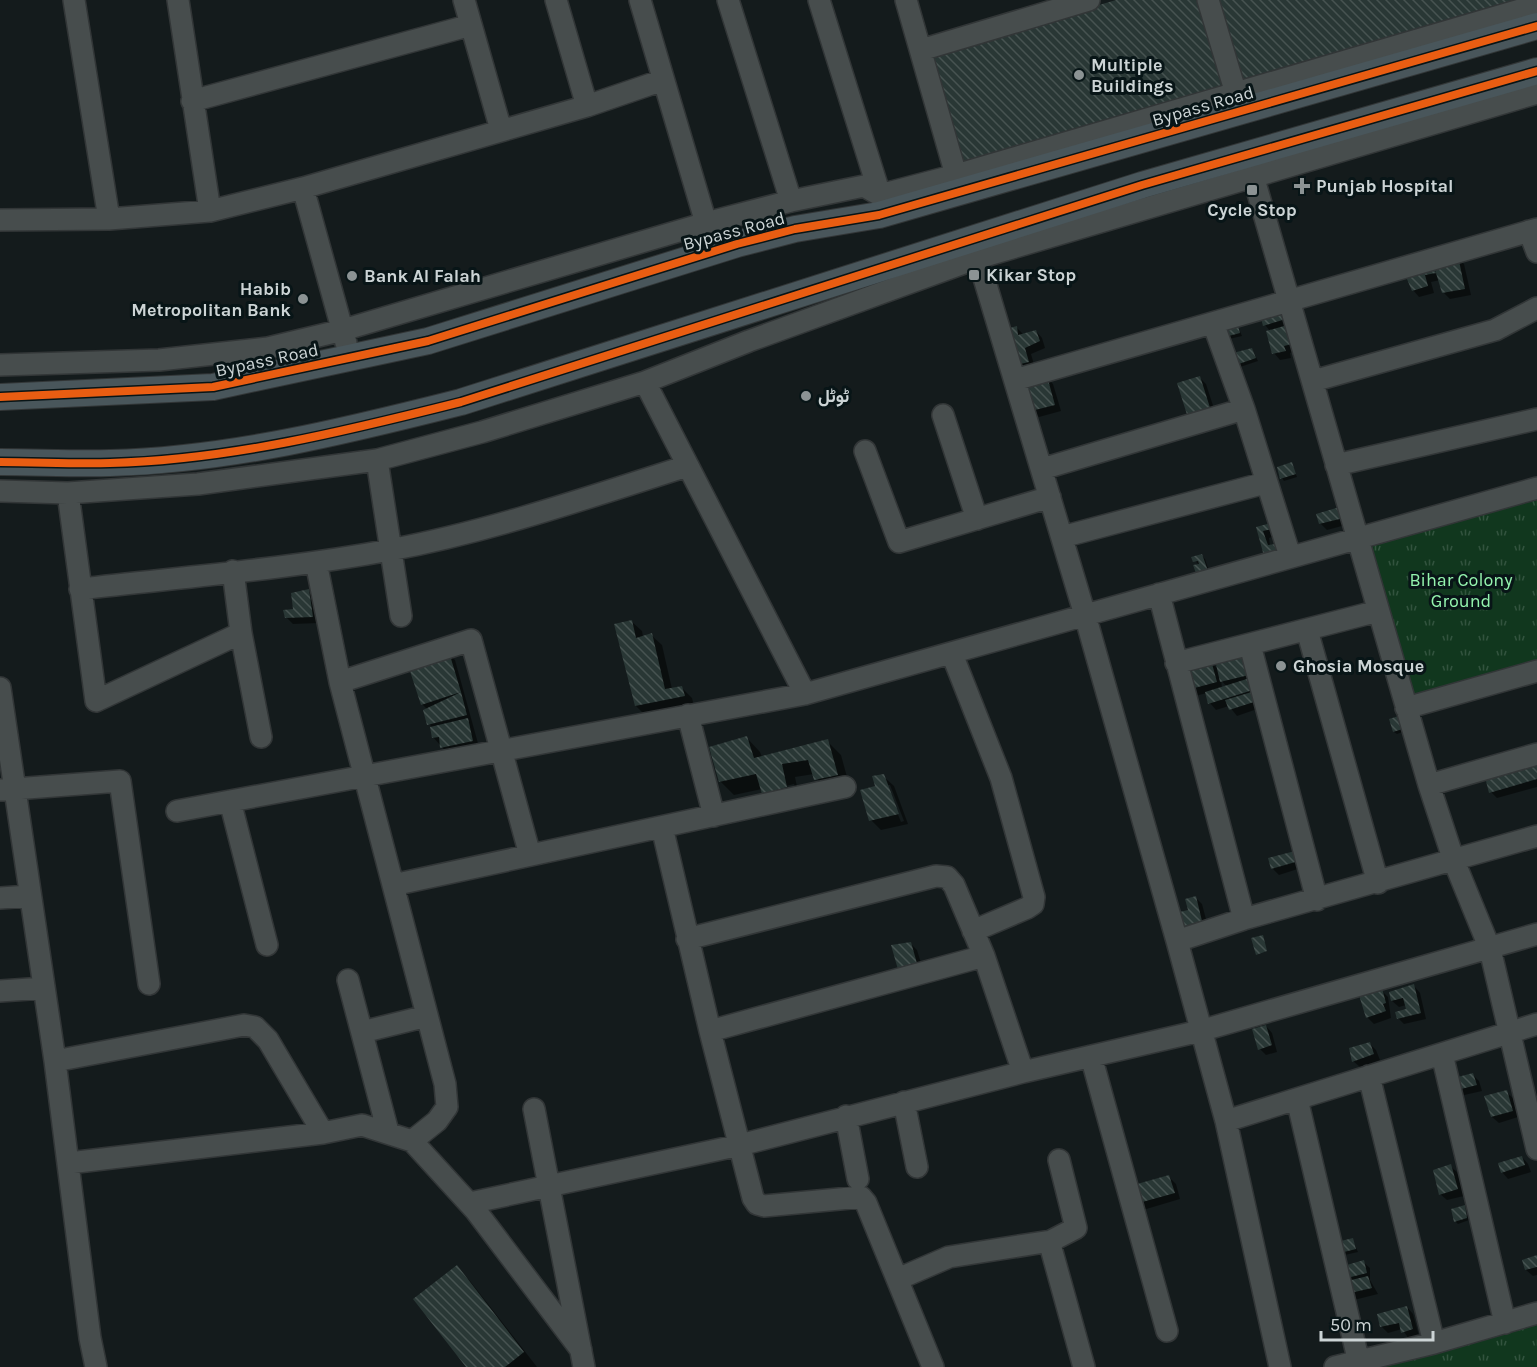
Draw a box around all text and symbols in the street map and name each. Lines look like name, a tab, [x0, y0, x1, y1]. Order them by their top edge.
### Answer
place label: Multiple Buildings	[1091, 54, 1173, 97]
marker: Multiple Buildings	[1072, 68, 1086, 82]
street label: Bypass Road	[1150, 81, 1256, 131]
place label: Punjab Hospital	[1316, 175, 1454, 197]
marker: Punjab Hospital	[1293, 177, 1311, 195]
marker: Cycle Stop	[1245, 183, 1259, 197]
place label: Cycle Stop	[1207, 199, 1297, 221]
street label: Bypass Road	[681, 207, 787, 255]
place label: Kikar Stop	[986, 264, 1076, 286]
place label: Bank Al Falah	[364, 265, 481, 287]
marker: Kikar Stop	[967, 268, 981, 282]
marker: Bank Al Falah	[345, 269, 359, 283]
place label: Habib Metropolitan Bank	[131, 278, 291, 321]
marker: Habib Metropolitan Bank	[296, 292, 310, 306]
street label: Bypass Road	[214, 338, 320, 382]
place label: ٹوٹل	[818, 385, 850, 407]
marker: ٹوٹل	[799, 389, 813, 403]
park label: Bihar Colony Ground	[1409, 569, 1513, 612]
place label: Ghosia Mosque	[1293, 655, 1424, 677]
marker: Ghosia Mosque	[1274, 659, 1288, 673]
scale bar	[1321, 1304, 1434, 1342]
text: 50 m	[1330, 1314, 1372, 1336]

